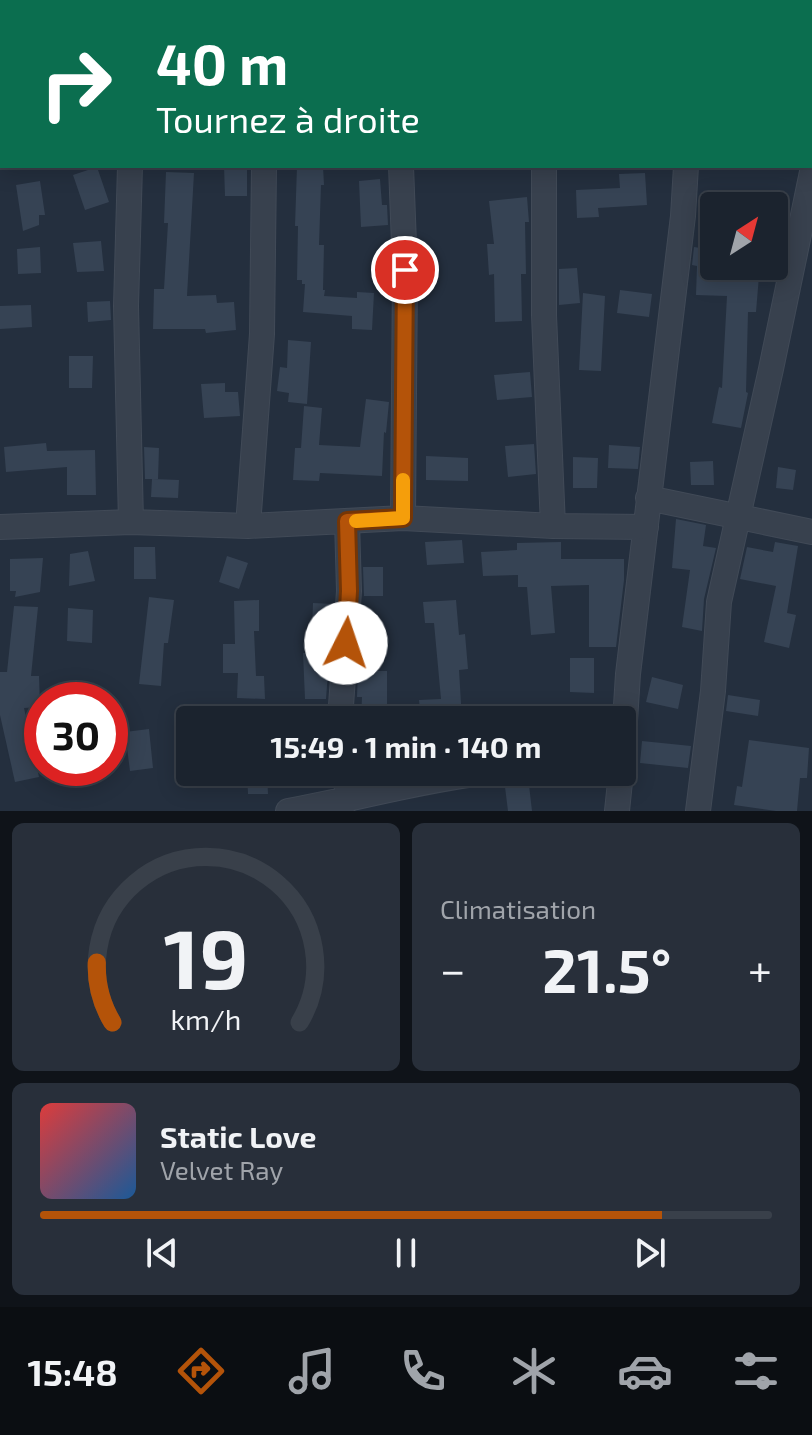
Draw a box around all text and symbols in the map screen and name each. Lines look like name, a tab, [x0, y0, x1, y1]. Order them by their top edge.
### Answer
text: 40 m	[156, 29, 288, 96]
icon: right	[24, 32, 128, 136]
text: Tournez à droite	[156, 97, 420, 140]
north arrow	[700, 192, 788, 280]
map controls	[700, 192, 788, 280]
pin	[371, 236, 439, 304]
icon: arrive	[383, 248, 427, 292]
position arrow	[304, 601, 388, 685]
speed limit sign: 30	[24, 682, 128, 786]
text: 15:49 · 1 min · 140 m	[270, 728, 542, 764]
text: Climatisation	[440, 893, 596, 924]
text: 19	[163, 906, 249, 1006]
text: 21.5°	[542, 933, 671, 1005]
text: −	[440, 942, 466, 995]
text: +	[748, 942, 772, 995]
text: km/h	[171, 1001, 241, 1036]
text: Static Love	[160, 1118, 316, 1154]
text: Velvet Ray	[160, 1154, 283, 1185]
icon: previous	[140, 1231, 184, 1275]
icon: pause	[384, 1231, 428, 1275]
icon: next	[628, 1231, 672, 1275]
icon: directions	[173, 1343, 229, 1399]
icon: music	[284, 1343, 340, 1399]
icon: phone	[395, 1343, 451, 1399]
icon: climate	[506, 1343, 562, 1399]
icon: car	[617, 1343, 673, 1399]
icon: filters	[728, 1343, 784, 1399]
text: 15:48	[28, 1350, 118, 1393]

